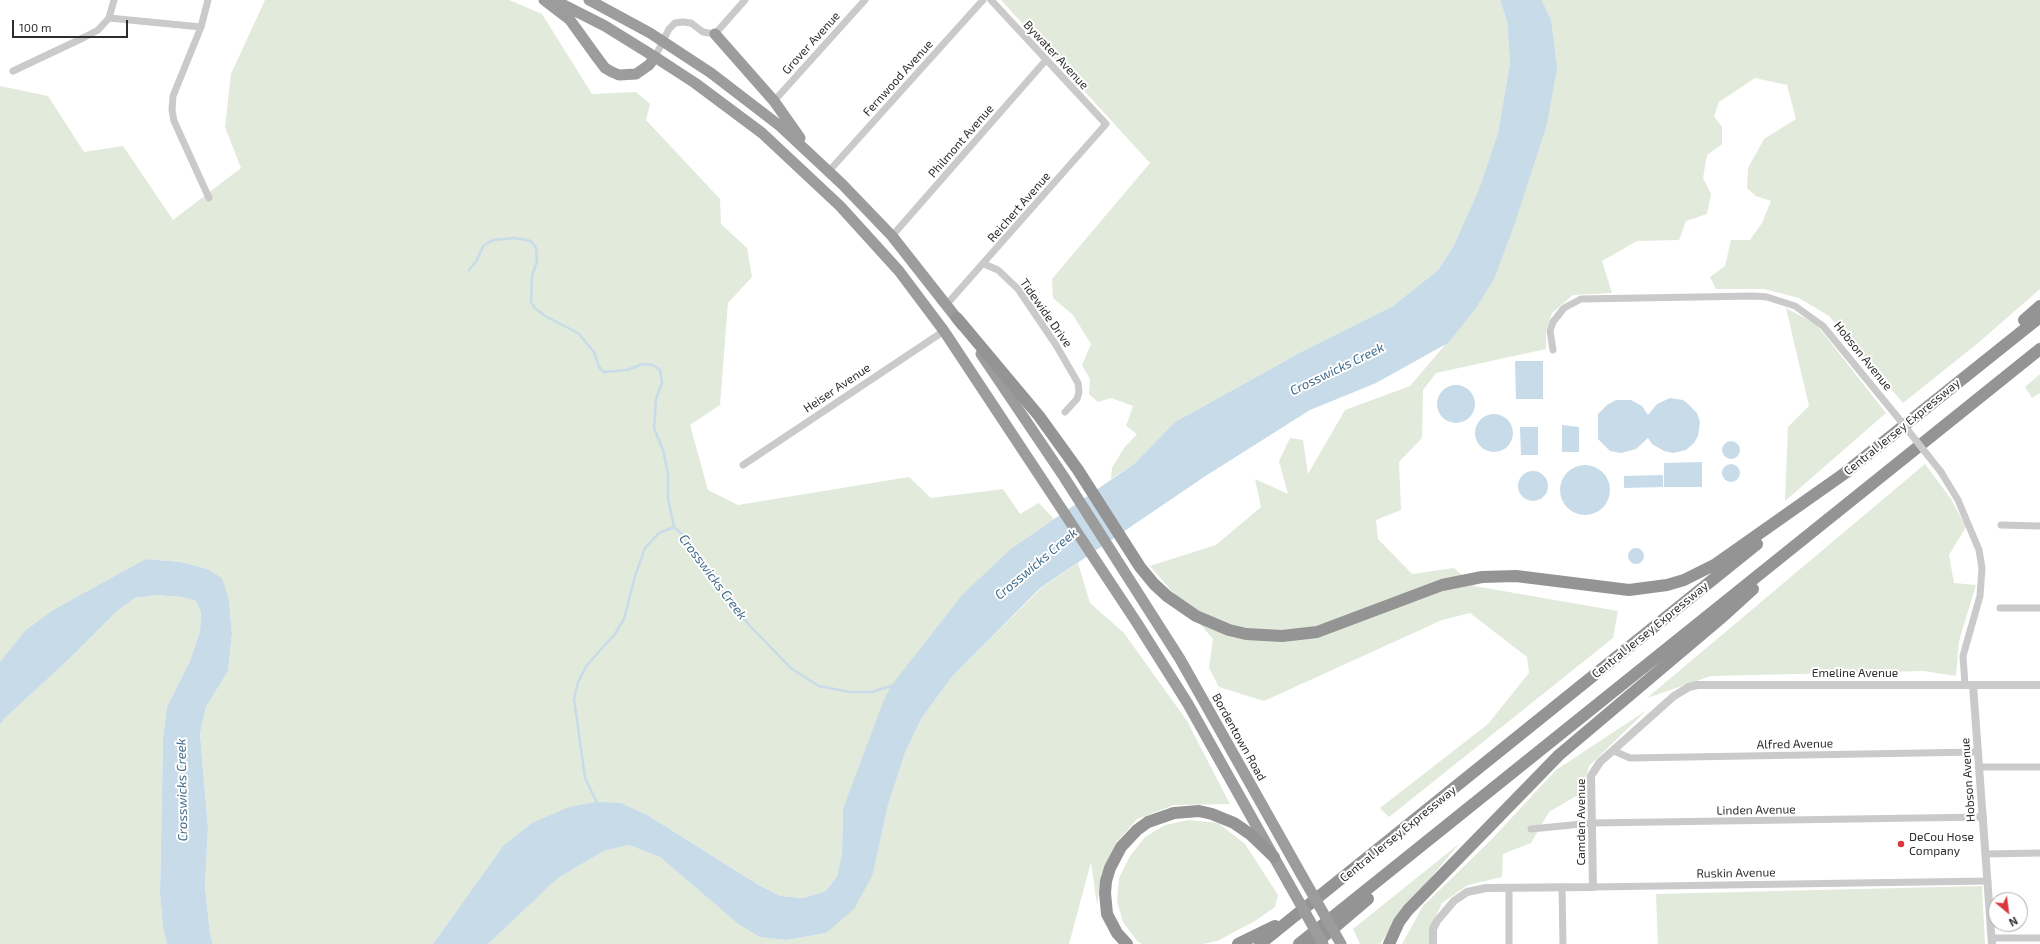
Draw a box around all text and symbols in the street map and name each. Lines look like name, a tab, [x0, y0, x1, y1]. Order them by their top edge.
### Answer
street label: Grover Avenue	[779, 9, 843, 77]
scale bar	[14, 12, 130, 38]
street label: Bywater Avenue	[1020, 18, 1092, 92]
text: 100 m	[19, 20, 51, 34]
street label: Fernwood Avenue	[860, 37, 936, 119]
street label: Philmont Avenue	[925, 101, 997, 181]
street label: Reichert Avenue	[985, 169, 1053, 245]
street label: Tidewide Drive	[1017, 276, 1075, 350]
street label: Hobson Avenue	[1831, 319, 1895, 393]
water label: Crosswicks Creek	[1287, 339, 1387, 399]
street label: Heiser Avenue	[801, 360, 873, 416]
street label: Central Jersey Expressway	[1841, 376, 1963, 478]
water label: Crosswicks Creek	[992, 525, 1080, 603]
water label: Crosswicks Creek	[676, 531, 750, 623]
street label: Central Jersey Expressway	[1589, 579, 1711, 681]
street label: Emeline Avenue	[1812, 666, 1898, 680]
street label: Bordentown Road	[1209, 691, 1269, 783]
street label: Alfred Avenue	[1757, 736, 1833, 752]
street label: Hobson Avenue	[1958, 737, 1978, 823]
water label: Crosswicks Creek	[173, 738, 191, 842]
street label: Camden Avenue	[1574, 778, 1588, 866]
street label: Central Jersey Expressway	[1337, 783, 1459, 885]
street label: Linden Avenue	[1716, 802, 1796, 818]
place label: DeCou Hose Company	[1909, 830, 1974, 858]
marker: DeCou Hose Company	[1896, 839, 1906, 849]
street label: Ruskin Avenue	[1696, 865, 1776, 881]
north arrow	[1988, 892, 2028, 932]
text: N	[2007, 914, 2020, 930]

